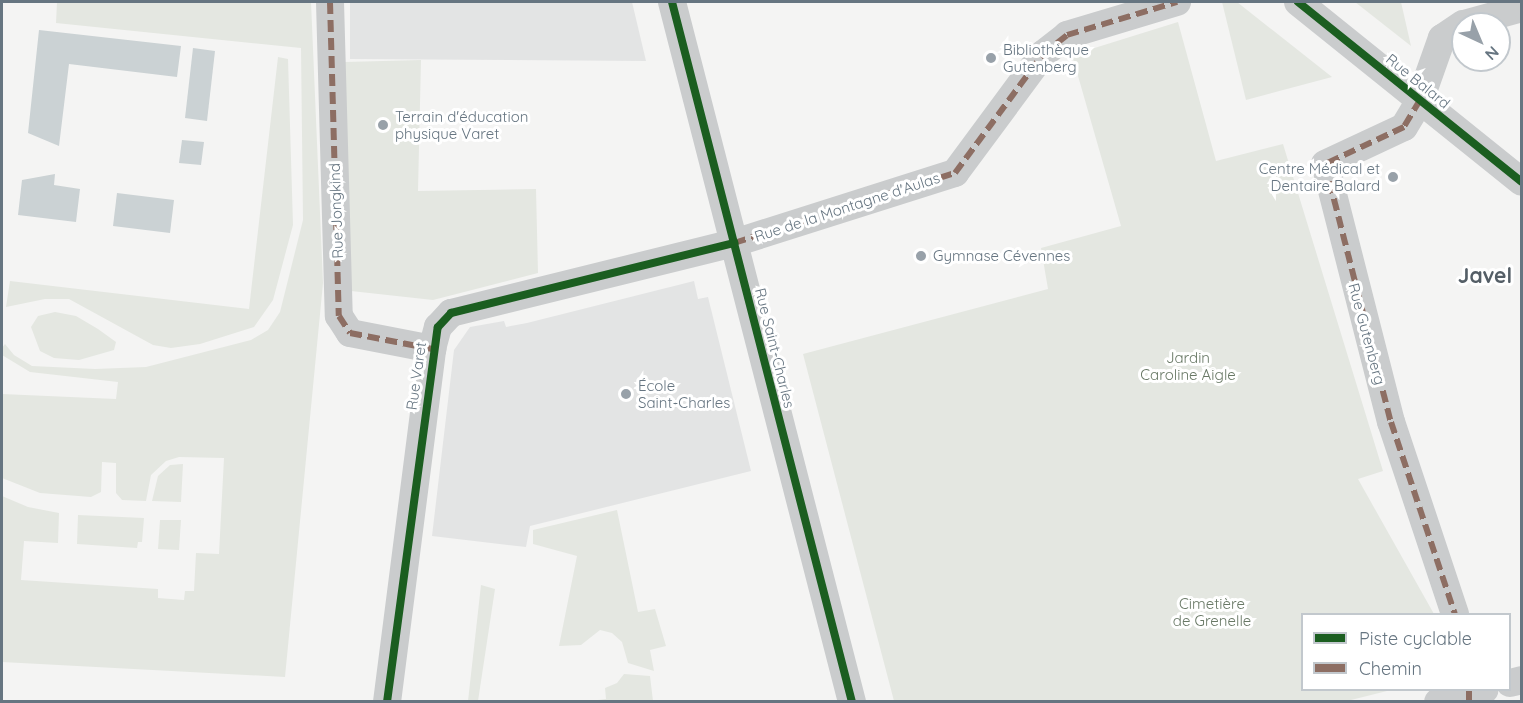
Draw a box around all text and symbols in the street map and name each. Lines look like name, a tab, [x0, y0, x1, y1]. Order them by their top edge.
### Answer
north arrow	[1451, 12, 1511, 72]
place label: Bibliothèque Gutenberg	[1003, 40, 1089, 75]
text: N	[1481, 42, 1503, 65]
street label: Rue Balard	[1382, 50, 1454, 112]
marker: Bibliothèque Gutenberg	[984, 51, 998, 65]
place label: Terrain d'éducation physique Varet	[395, 107, 528, 142]
marker: Terrain d'éducation physique Varet	[376, 118, 390, 132]
place label: Centre Médical et Dentaire Balard	[1259, 159, 1380, 194]
street label: Rue Jongkind	[325, 163, 347, 259]
street label: Rue de la Montagne d'Aulas	[752, 168, 942, 246]
marker: Centre Médical et Dentaire Balard	[1384, 168, 1402, 186]
place label: Gymnase Cévennes	[933, 247, 1070, 265]
marker: Gymnase Cévennes	[914, 249, 928, 263]
district label: Javel	[1458, 262, 1512, 288]
street label: Rue Gutenberg	[1345, 281, 1389, 387]
street label: Rue Saint-Charles	[751, 286, 799, 410]
street label: Rue Varet	[402, 341, 430, 411]
park label: Jardin Caroline Aigle	[1140, 348, 1236, 383]
place label: École Saint-Charles	[638, 376, 730, 411]
marker: École Saint-Charles	[619, 387, 633, 401]
park label: Cimetière de Grenelle	[1173, 594, 1251, 629]
legend	[1301, 613, 1511, 691]
text: Piste cyclable	[1359, 627, 1472, 650]
text: Chemin	[1359, 657, 1422, 680]

